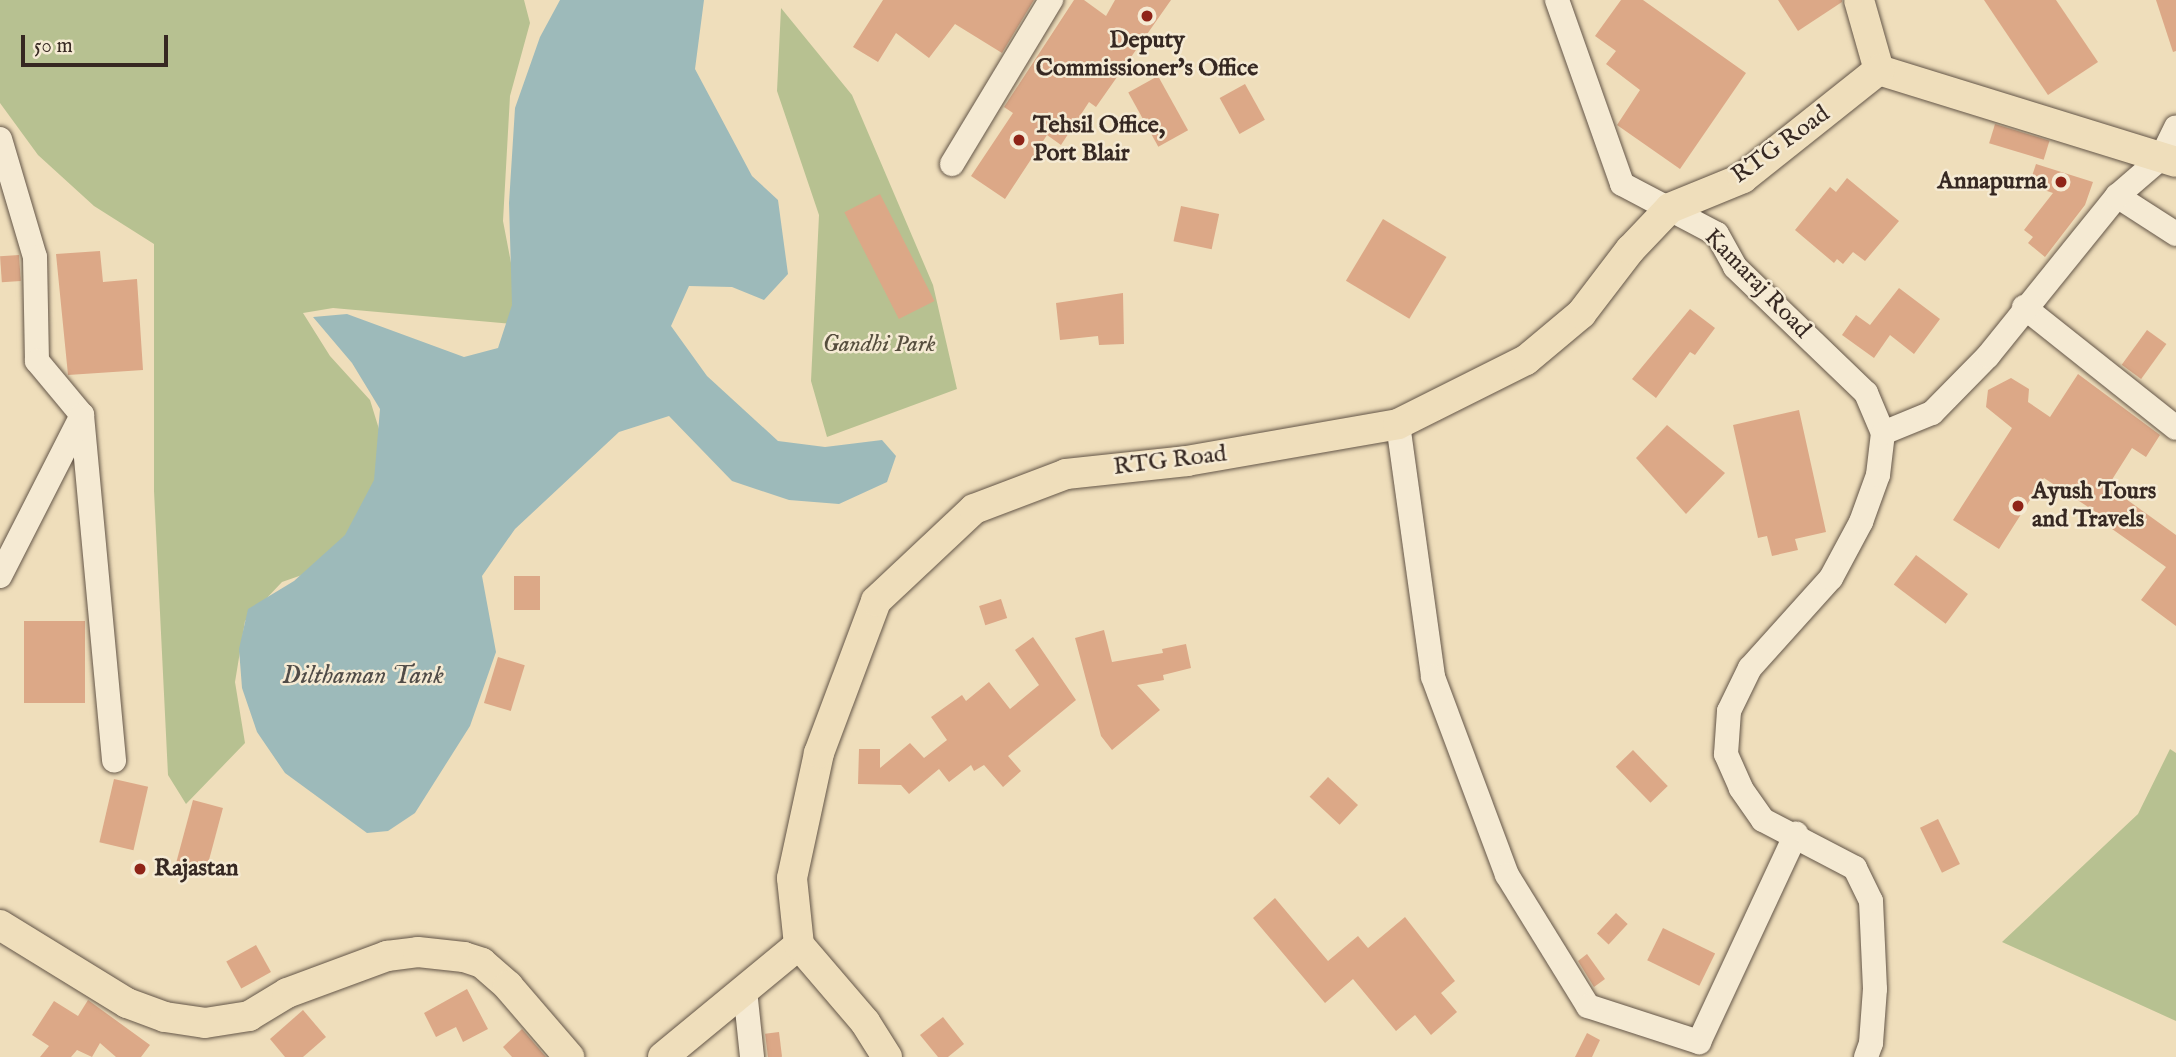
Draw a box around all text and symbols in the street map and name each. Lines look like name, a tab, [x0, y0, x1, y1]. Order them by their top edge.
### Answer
marker: Deputy Commissioner's Office	[1139, 8, 1155, 24]
scale bar	[24, 21, 172, 65]
place label: Deputy Commissioner's Office	[1036, 27, 1258, 83]
text: 50 m	[34, 33, 73, 60]
street label: RTG Road	[1726, 100, 1836, 190]
place label: Tehsil Office, Port Blair	[1033, 112, 1165, 168]
marker: Tehsil Office, Port Blair	[1011, 132, 1027, 148]
place label: Annapurna	[1938, 168, 2047, 196]
marker: Annapurna	[2053, 174, 2069, 190]
street label: Kamaraj Road	[1698, 223, 1816, 345]
park label: Gandhi Park	[822, 331, 936, 359]
street label: RTG Road	[1112, 440, 1228, 482]
place label: Ayush Tours and Travels	[2032, 478, 2156, 534]
marker: Ayush Tours and Travels	[2010, 498, 2026, 514]
water label: Dilthaman Tank	[282, 660, 444, 692]
place label: Rajastan	[154, 855, 238, 883]
marker: Rajastan	[132, 861, 148, 877]

